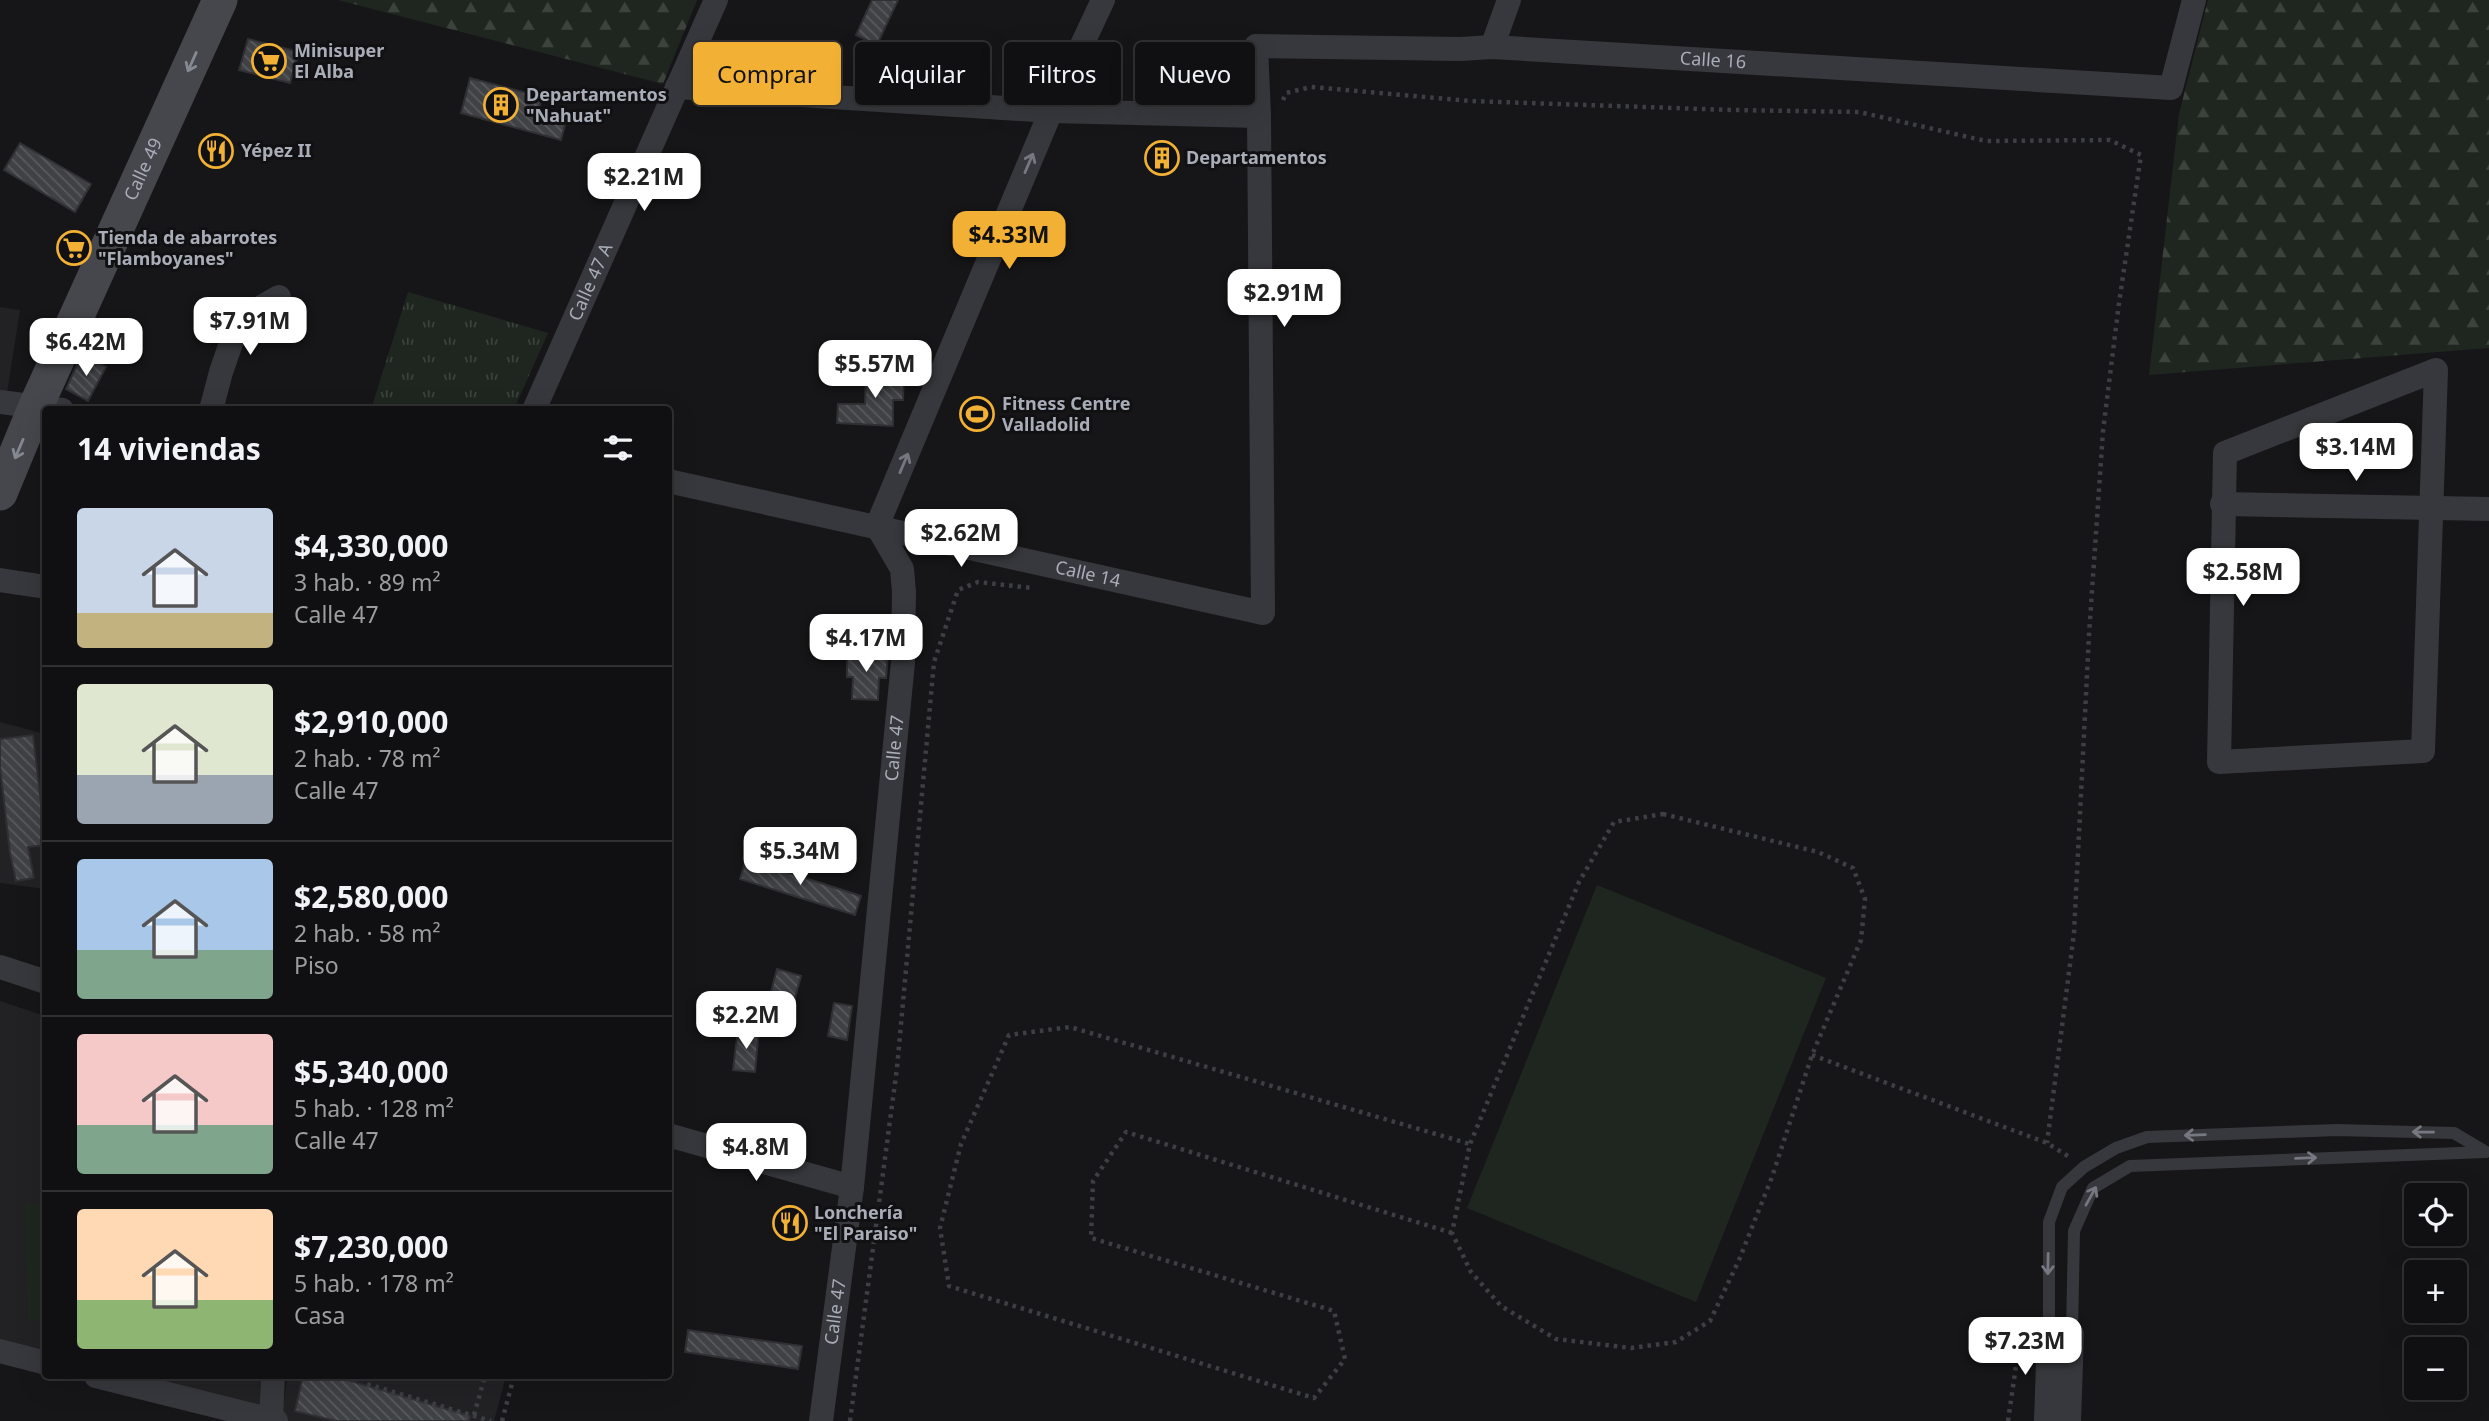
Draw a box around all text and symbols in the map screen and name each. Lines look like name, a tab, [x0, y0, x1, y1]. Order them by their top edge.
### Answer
place label: Minisuper El Alba	[294, 38, 384, 83]
supermarket icon: Minisuper El Alba	[250, 42, 288, 80]
chip: Comprar	[693, 42, 841, 105]
chip: Alquilar	[855, 42, 990, 105]
chip: Filtros	[1004, 42, 1121, 105]
chip: Nuevo	[1135, 42, 1255, 105]
street label: Calle 16	[1679, 45, 1747, 73]
one-way arrow	[185, 51, 198, 72]
place label: Departamentos "Nahuat"	[526, 82, 667, 127]
building icon: Departamentos "Nahuat"	[482, 86, 520, 124]
restaurant icon: Yépez II	[197, 132, 235, 170]
street label: Calle 49	[118, 134, 167, 204]
place label: Yépez II	[241, 138, 312, 162]
building icon: Departamentos	[1143, 139, 1181, 177]
place label: Departamentos	[1186, 145, 1327, 169]
one-way arrow	[1024, 152, 1037, 174]
pin: $2.21M	[587, 154, 701, 213]
text: $2.21M	[604, 160, 684, 192]
pin: $4.33M	[952, 212, 1066, 271]
text: $4.33M	[969, 218, 1049, 250]
place label: Tienda de abarrotes "Flamboyanes"	[98, 225, 277, 270]
supermarket icon: Tienda de abarrotes "Flamboyanes"	[55, 229, 93, 267]
street label: Calle 47 A	[562, 239, 618, 324]
pin: $2.91M	[1227, 270, 1341, 329]
text: $2.91M	[1244, 276, 1324, 308]
pin: $7.91M	[193, 298, 307, 357]
text: $7.91M	[210, 304, 290, 336]
pin: $6.42M	[29, 318, 143, 378]
text: $6.42M	[46, 325, 126, 357]
pin: $5.57M	[818, 340, 932, 400]
text: $5.57M	[835, 347, 915, 379]
place label: Fitness Centre Valladolid	[1002, 391, 1131, 436]
sports icon: Fitness Centre Valladolid	[958, 395, 996, 433]
pin: $3.14M	[2299, 424, 2413, 483]
text: 14 viviendas	[77, 428, 261, 469]
icon: filters	[599, 429, 637, 467]
text: $3.14M	[2316, 430, 2396, 462]
one-way arrow	[11, 437, 24, 459]
one-way arrow	[898, 453, 911, 474]
pin: $2.62M	[904, 510, 1018, 569]
text: $2.62M	[921, 516, 1001, 548]
text: $4,330,000	[294, 525, 448, 566]
icon: home	[133, 536, 217, 620]
pin: $2.58M	[2186, 548, 2300, 608]
street label: Calle 14	[1053, 554, 1123, 592]
text: $2.58M	[2203, 555, 2283, 587]
text: 3 hab. · 89 m²	[294, 566, 441, 598]
text: Calle 47	[294, 598, 379, 630]
pin: $4.17M	[809, 614, 923, 674]
text: $4.17M	[826, 621, 906, 653]
text: $2,910,000	[294, 701, 448, 742]
icon: home	[133, 712, 217, 796]
street label: Calle 47	[878, 714, 909, 782]
text: 2 hab. · 78 m²	[294, 742, 441, 774]
text: Calle 47	[294, 774, 379, 806]
pin: $5.34M	[743, 828, 857, 887]
text: $5.34M	[760, 834, 840, 866]
text: $2,580,000	[294, 876, 448, 917]
icon: home	[133, 887, 217, 971]
text: 2 hab. · 58 m²	[294, 917, 441, 949]
text: Piso	[294, 949, 339, 981]
pin: $2.2M	[697, 992, 795, 1051]
text: $2.2M	[712, 998, 780, 1030]
text: $5,340,000	[294, 1051, 448, 1092]
icon: home	[133, 1062, 217, 1146]
text: 5 hab. · 128 m²	[294, 1092, 454, 1124]
text: Calle 47	[294, 1124, 379, 1156]
pin: $4.8M	[707, 1124, 805, 1183]
one-way arrow	[2412, 1126, 2435, 1139]
one-way arrow	[2184, 1128, 2207, 1142]
text: $4.8M	[722, 1130, 790, 1162]
one-way arrow	[2294, 1151, 2317, 1164]
map controls	[2404, 1183, 2467, 1400]
button: locate	[2404, 1183, 2467, 1246]
one-way arrow	[2084, 1187, 2098, 1207]
place label: Lonchería "El Paraiso"	[814, 1200, 917, 1245]
restaurant icon: Lonchería "El Paraiso"	[771, 1204, 809, 1242]
text: $7,230,000	[294, 1226, 448, 1267]
icon: home	[133, 1237, 217, 1321]
one-way arrow	[2042, 1252, 2055, 1275]
button: +	[2404, 1260, 2467, 1323]
text: 5 hab. · 178 m²	[294, 1267, 454, 1299]
street label: Calle 47	[818, 1277, 851, 1346]
text: Casa	[294, 1299, 345, 1331]
pin: $7.23M	[1968, 1318, 2082, 1377]
text: $7.23M	[1985, 1324, 2065, 1356]
button: −	[2404, 1337, 2467, 1400]

